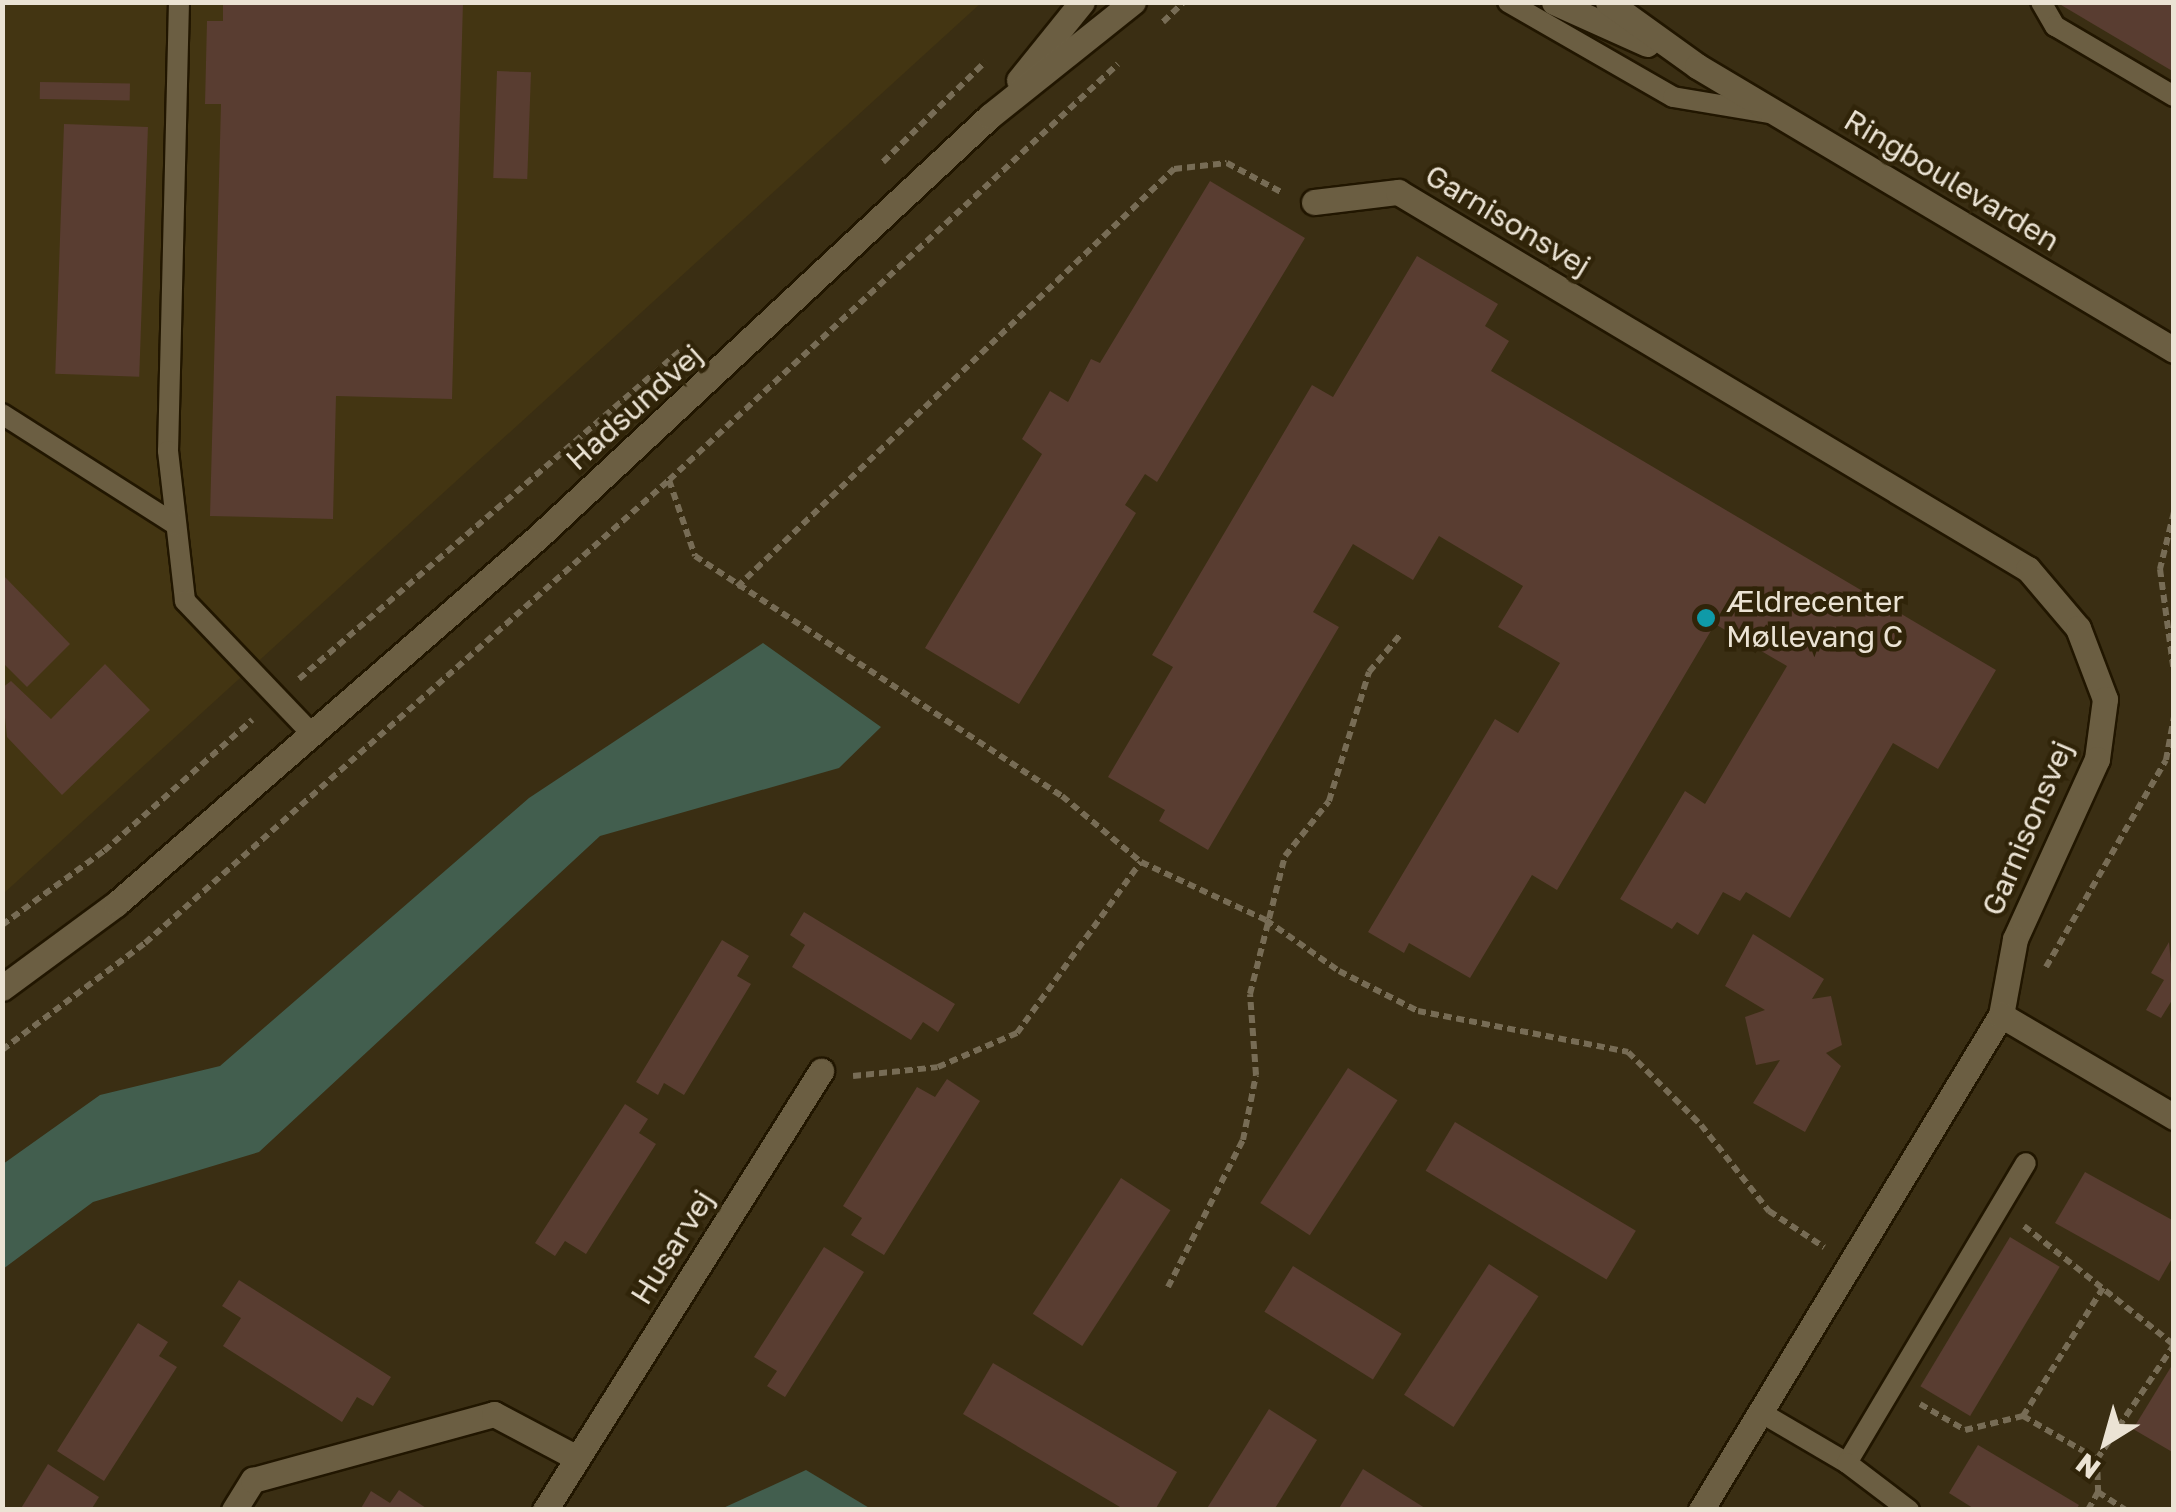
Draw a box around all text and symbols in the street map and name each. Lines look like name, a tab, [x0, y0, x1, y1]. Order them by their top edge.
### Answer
street label: Ringboulevarden	[1838, 102, 2066, 258]
street label: Garnisonsvej	[1419, 157, 1597, 283]
street label: Hadsundvej	[558, 336, 710, 478]
place label: Ældrecenter Møllevang C	[1726, 583, 1904, 654]
marker: Ældrecenter Møllevang C	[1695, 607, 1717, 629]
street label: Garnisonsvej	[1974, 735, 2080, 921]
street label: Husarvej	[623, 1183, 721, 1311]
north arrow	[2056, 1392, 2156, 1492]
text: N	[2069, 1447, 2106, 1486]

